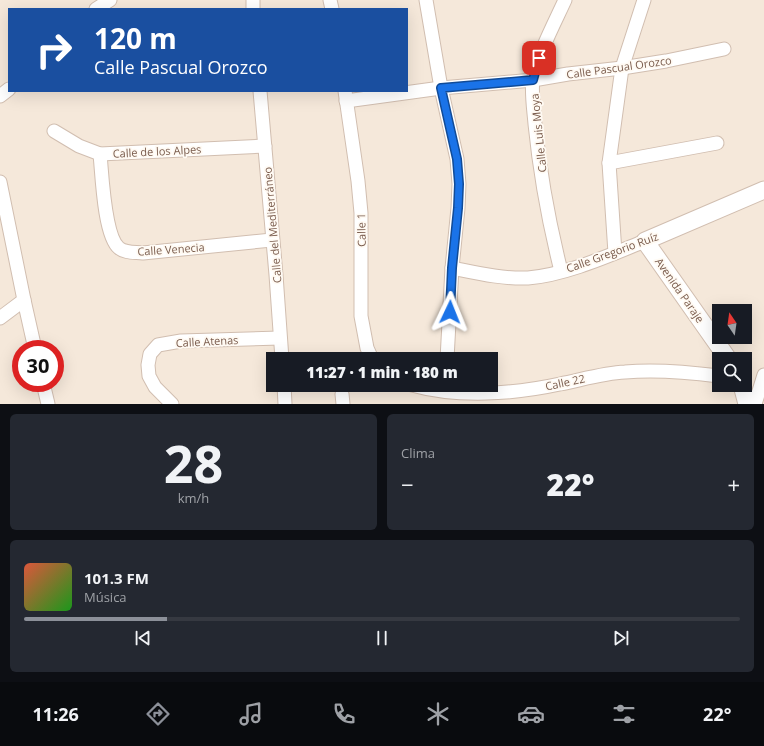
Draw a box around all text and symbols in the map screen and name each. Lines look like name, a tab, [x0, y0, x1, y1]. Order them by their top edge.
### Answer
text: 120 m	[94, 19, 177, 57]
icon: right	[28, 24, 80, 76]
pin	[522, 41, 556, 75]
icon: arrive	[528, 47, 550, 69]
street label: Calle Pascual Orozco	[565, 52, 673, 82]
text: Calle Pascual Orozco	[94, 55, 268, 79]
street label: Calle Luis Moya	[526, 93, 550, 173]
street label: Calle de los Alpes	[112, 141, 202, 161]
street label: Calle del Mediterráneo	[259, 166, 285, 284]
street label: Calle 1	[353, 213, 369, 247]
street label: Calle Gregorio Ruíz	[564, 228, 660, 276]
street label: Calle Venecia	[137, 239, 205, 259]
street label: Avenida Paraje	[652, 255, 708, 325]
position arrow	[429, 291, 471, 333]
north arrow	[712, 304, 752, 344]
map controls	[712, 304, 752, 392]
street label: Calle Atenas	[175, 332, 239, 350]
speed limit sign: 30	[12, 340, 64, 392]
button: search	[712, 352, 752, 392]
text: 11:27 · 1 min · 180 m	[306, 362, 458, 382]
street label: Calle 22	[544, 370, 586, 394]
text: 28	[164, 427, 223, 498]
text: Clima	[401, 444, 435, 462]
text: 22°	[547, 464, 594, 505]
text: −	[401, 469, 414, 499]
text: +	[727, 469, 740, 499]
text: km/h	[178, 489, 209, 507]
text: 101.3 FM	[84, 568, 149, 588]
text: Música	[84, 588, 127, 606]
icon: previous	[132, 627, 154, 649]
icon: pause	[371, 627, 393, 649]
icon: next	[610, 627, 632, 649]
icon: directions	[144, 700, 172, 728]
icon: music	[237, 700, 265, 728]
icon: phone	[330, 700, 358, 728]
icon: climate	[424, 700, 452, 728]
icon: car	[517, 700, 545, 728]
icon: filters	[610, 700, 638, 728]
text: 11:26	[33, 702, 79, 726]
text: 22°	[703, 702, 731, 726]

